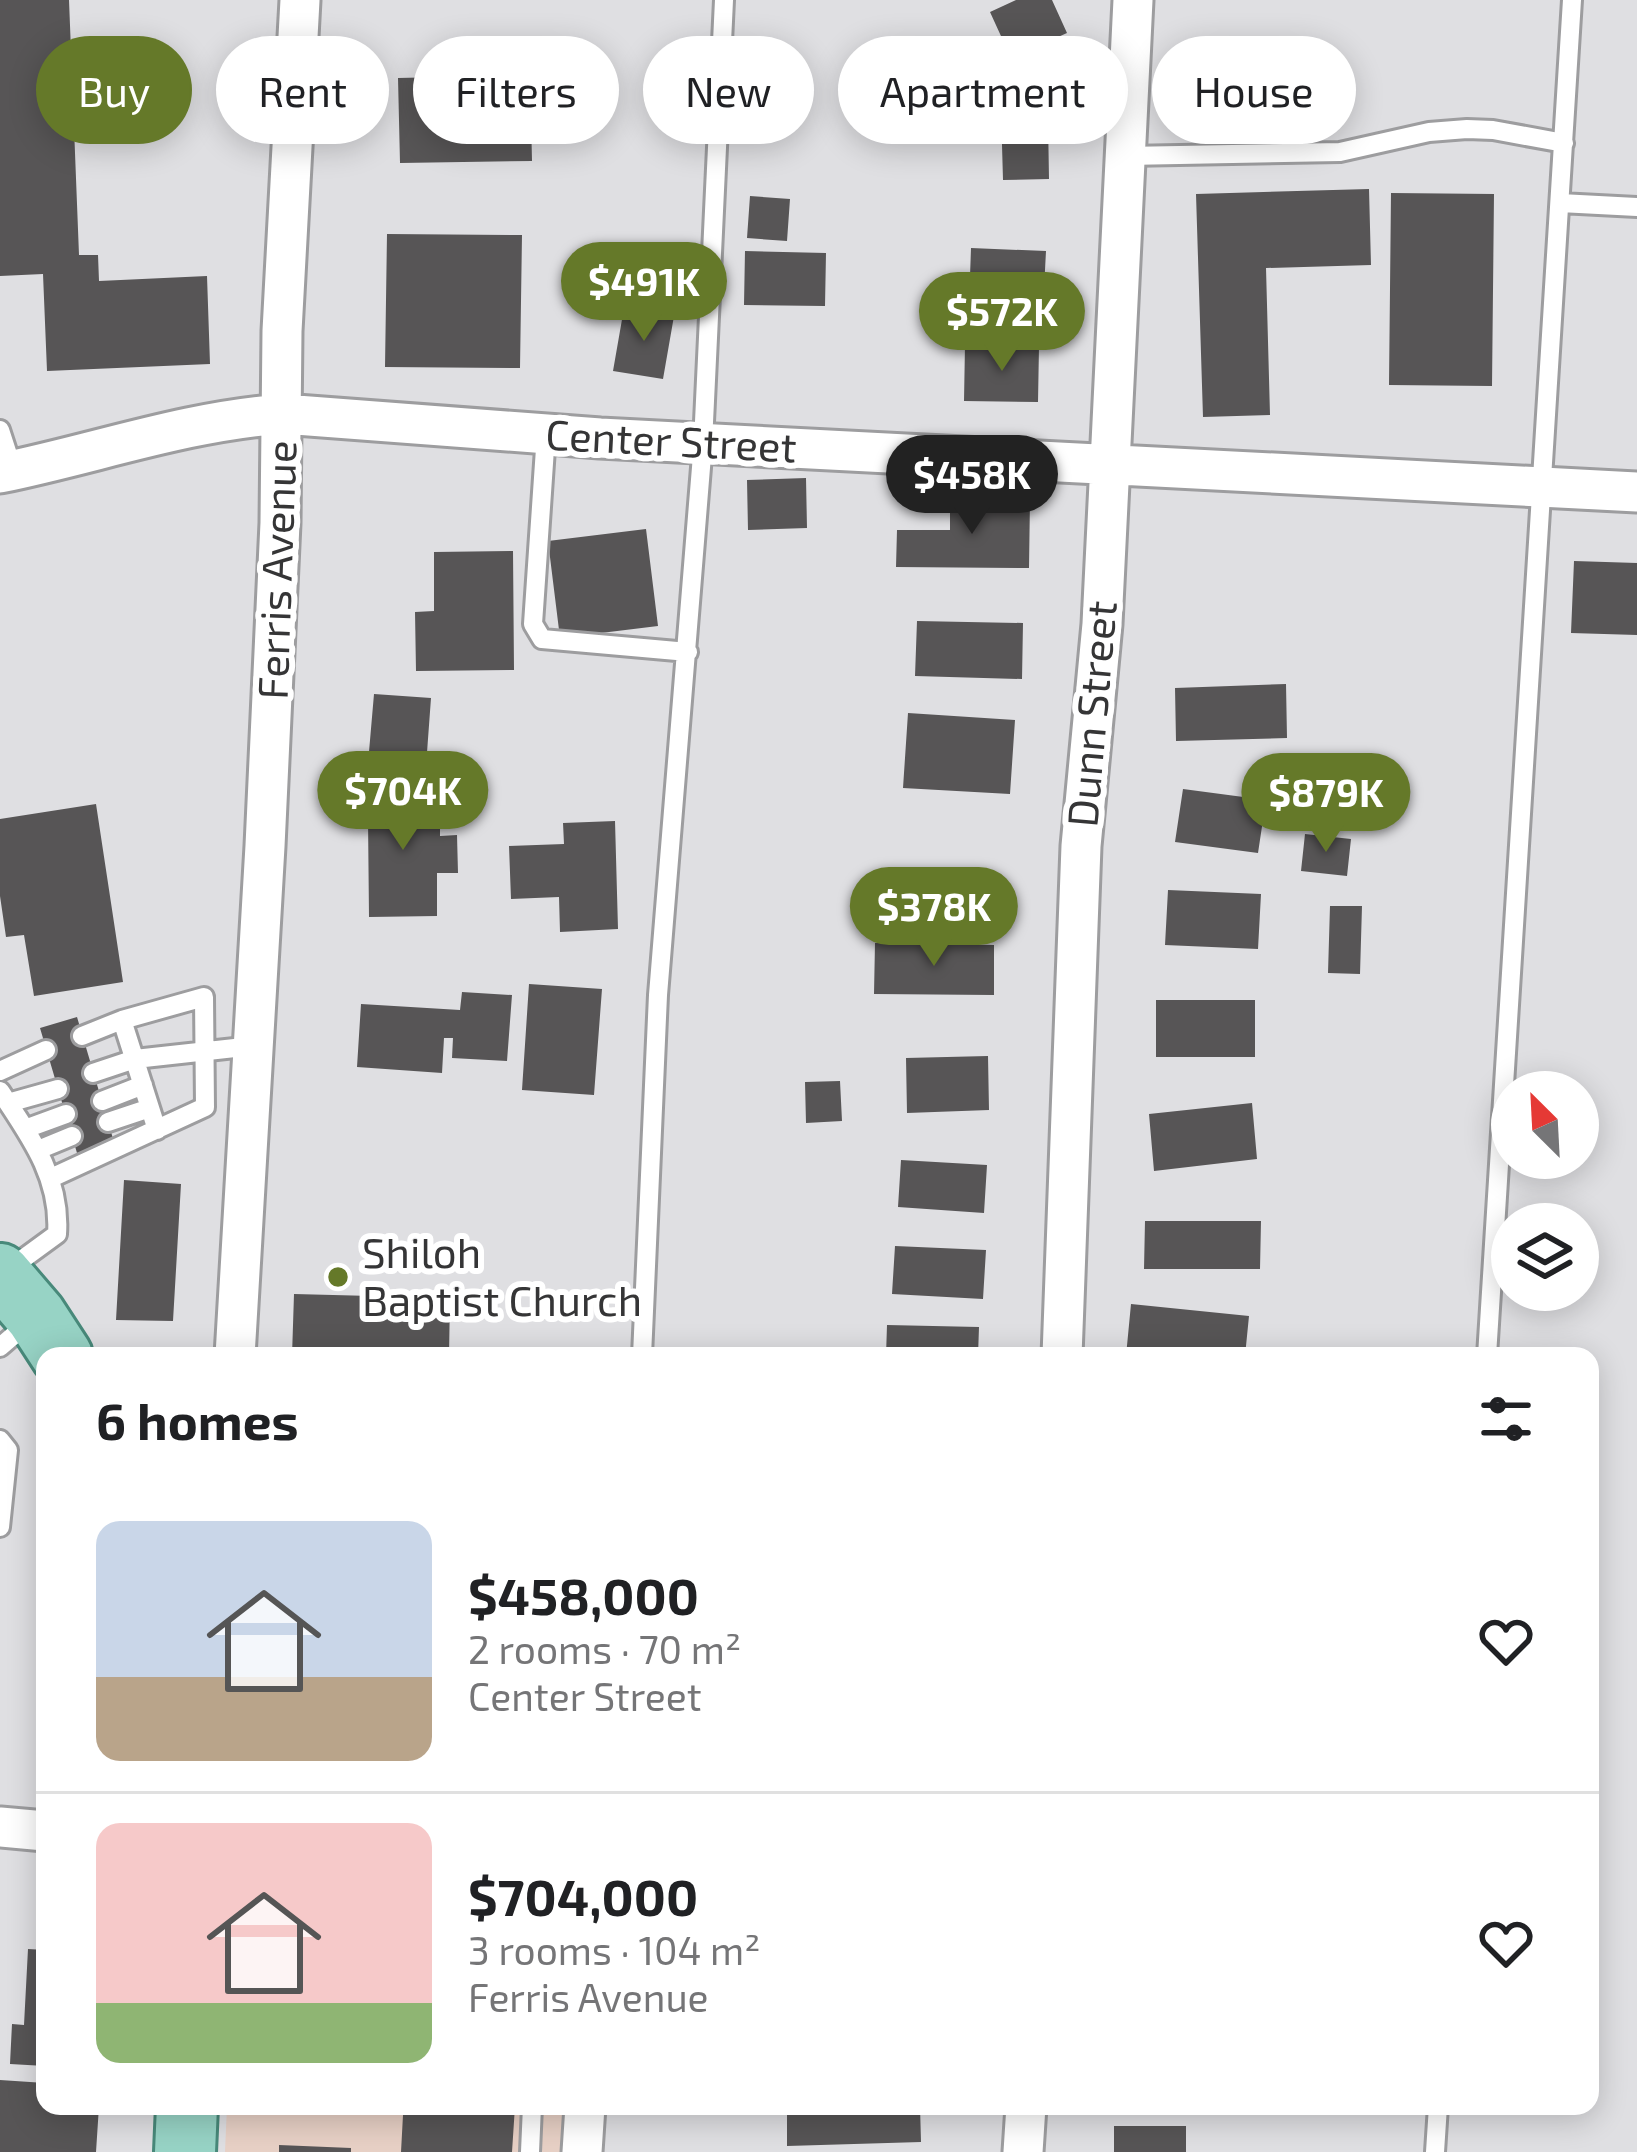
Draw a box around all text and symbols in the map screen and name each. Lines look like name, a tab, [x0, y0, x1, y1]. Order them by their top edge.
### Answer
chip: Buy	[36, 36, 192, 144]
chip: Rent	[216, 36, 389, 144]
chip: Filters	[413, 36, 619, 144]
chip: New	[643, 36, 814, 144]
chip: Apartment	[838, 36, 1128, 144]
chip: House	[1152, 36, 1356, 144]
pin: $491K	[560, 242, 728, 344]
text: $491K	[588, 257, 700, 304]
pin: $572K	[918, 272, 1086, 374]
text: $572K	[946, 287, 1058, 334]
street label: Center Street	[544, 407, 798, 471]
pin: $458K	[888, 435, 1056, 537]
street label: Ferris Avenue	[245, 440, 305, 700]
text: $458K	[913, 450, 1031, 497]
street label: Dunn Street	[1055, 599, 1125, 829]
pin: $704K	[319, 751, 487, 853]
pin: $879K	[1242, 753, 1410, 855]
text: $704K	[344, 766, 462, 813]
text: $879K	[1268, 768, 1384, 815]
pin: $378K	[850, 867, 1018, 969]
text: $378K	[877, 882, 991, 929]
north arrow	[1491, 1071, 1599, 1179]
map controls	[1491, 1071, 1599, 1311]
button: layers	[1491, 1203, 1599, 1311]
place label: Shiloh Baptist Church	[362, 1226, 642, 1324]
marker: Shiloh Baptist Church	[325, 1264, 351, 1290]
icon: filters	[1473, 1386, 1539, 1452]
text: 6 homes	[96, 1389, 299, 1450]
text: $458,000	[468, 1564, 699, 1625]
icon: home	[192, 1569, 336, 1713]
icon: heart	[1473, 1608, 1539, 1674]
text: 2 rooms · 70 m²	[468, 1625, 741, 1672]
text: Center Street	[468, 1672, 702, 1719]
text: $704,000	[468, 1865, 698, 1926]
icon: home	[192, 1871, 336, 2015]
icon: heart	[1473, 1910, 1539, 1976]
text: 3 rooms · 104 m²	[468, 1926, 760, 1973]
text: Ferris Avenue	[468, 1973, 709, 2020]

